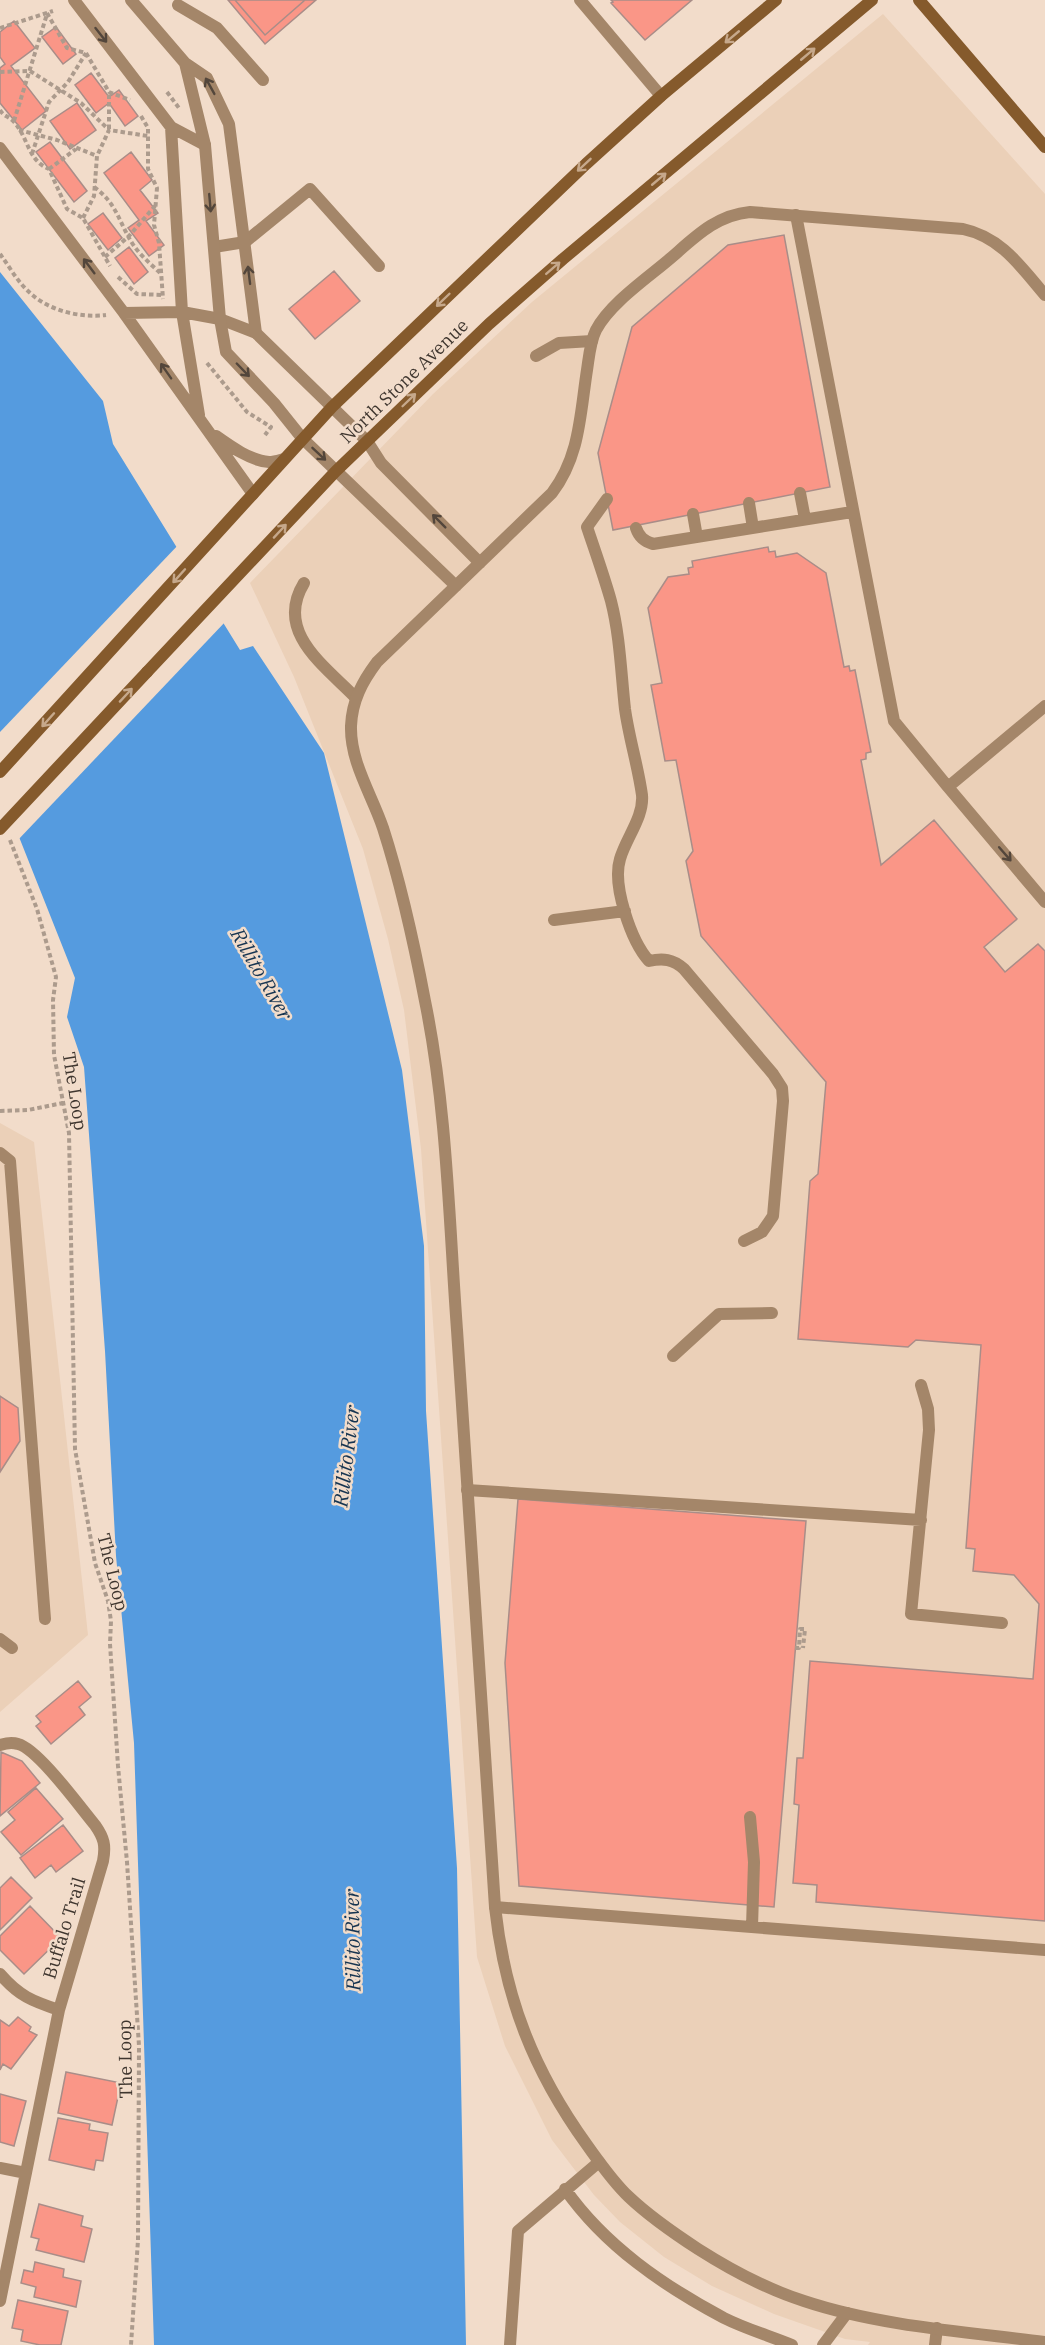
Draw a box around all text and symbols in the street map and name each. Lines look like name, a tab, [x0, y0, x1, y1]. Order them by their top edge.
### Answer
one-way arrow	[94, 27, 107, 43]
one-way arrow	[724, 31, 740, 44]
one-way arrow	[800, 47, 816, 60]
one-way arrow	[204, 78, 216, 95]
one-way arrow	[577, 158, 592, 172]
one-way arrow	[651, 172, 666, 186]
one-way arrow	[205, 193, 216, 213]
one-way arrow	[83, 258, 96, 274]
one-way arrow	[545, 261, 560, 275]
one-way arrow	[243, 265, 254, 285]
one-way arrow	[436, 293, 451, 307]
street label: North Stone Avenue	[335, 314, 473, 448]
one-way arrow	[235, 363, 250, 378]
one-way arrow	[160, 364, 172, 380]
one-way arrow	[402, 393, 417, 408]
one-way arrow	[312, 447, 327, 462]
one-way arrow	[431, 514, 446, 529]
one-way arrow	[272, 524, 286, 539]
one-way arrow	[172, 568, 186, 583]
one-way arrow	[119, 687, 133, 702]
one-way arrow	[41, 712, 55, 727]
one-way arrow	[997, 846, 1011, 862]
water label: Rillito River	[224, 922, 300, 1026]
street label: The Loop	[57, 1050, 93, 1132]
water label: Rillito River	[326, 1403, 366, 1509]
street label: The Loop	[92, 1531, 134, 1613]
street label: Buffalo Trail	[38, 1874, 90, 1982]
water label: Rillito River	[338, 1888, 366, 1992]
street label: The Loop	[113, 2019, 137, 2099]

